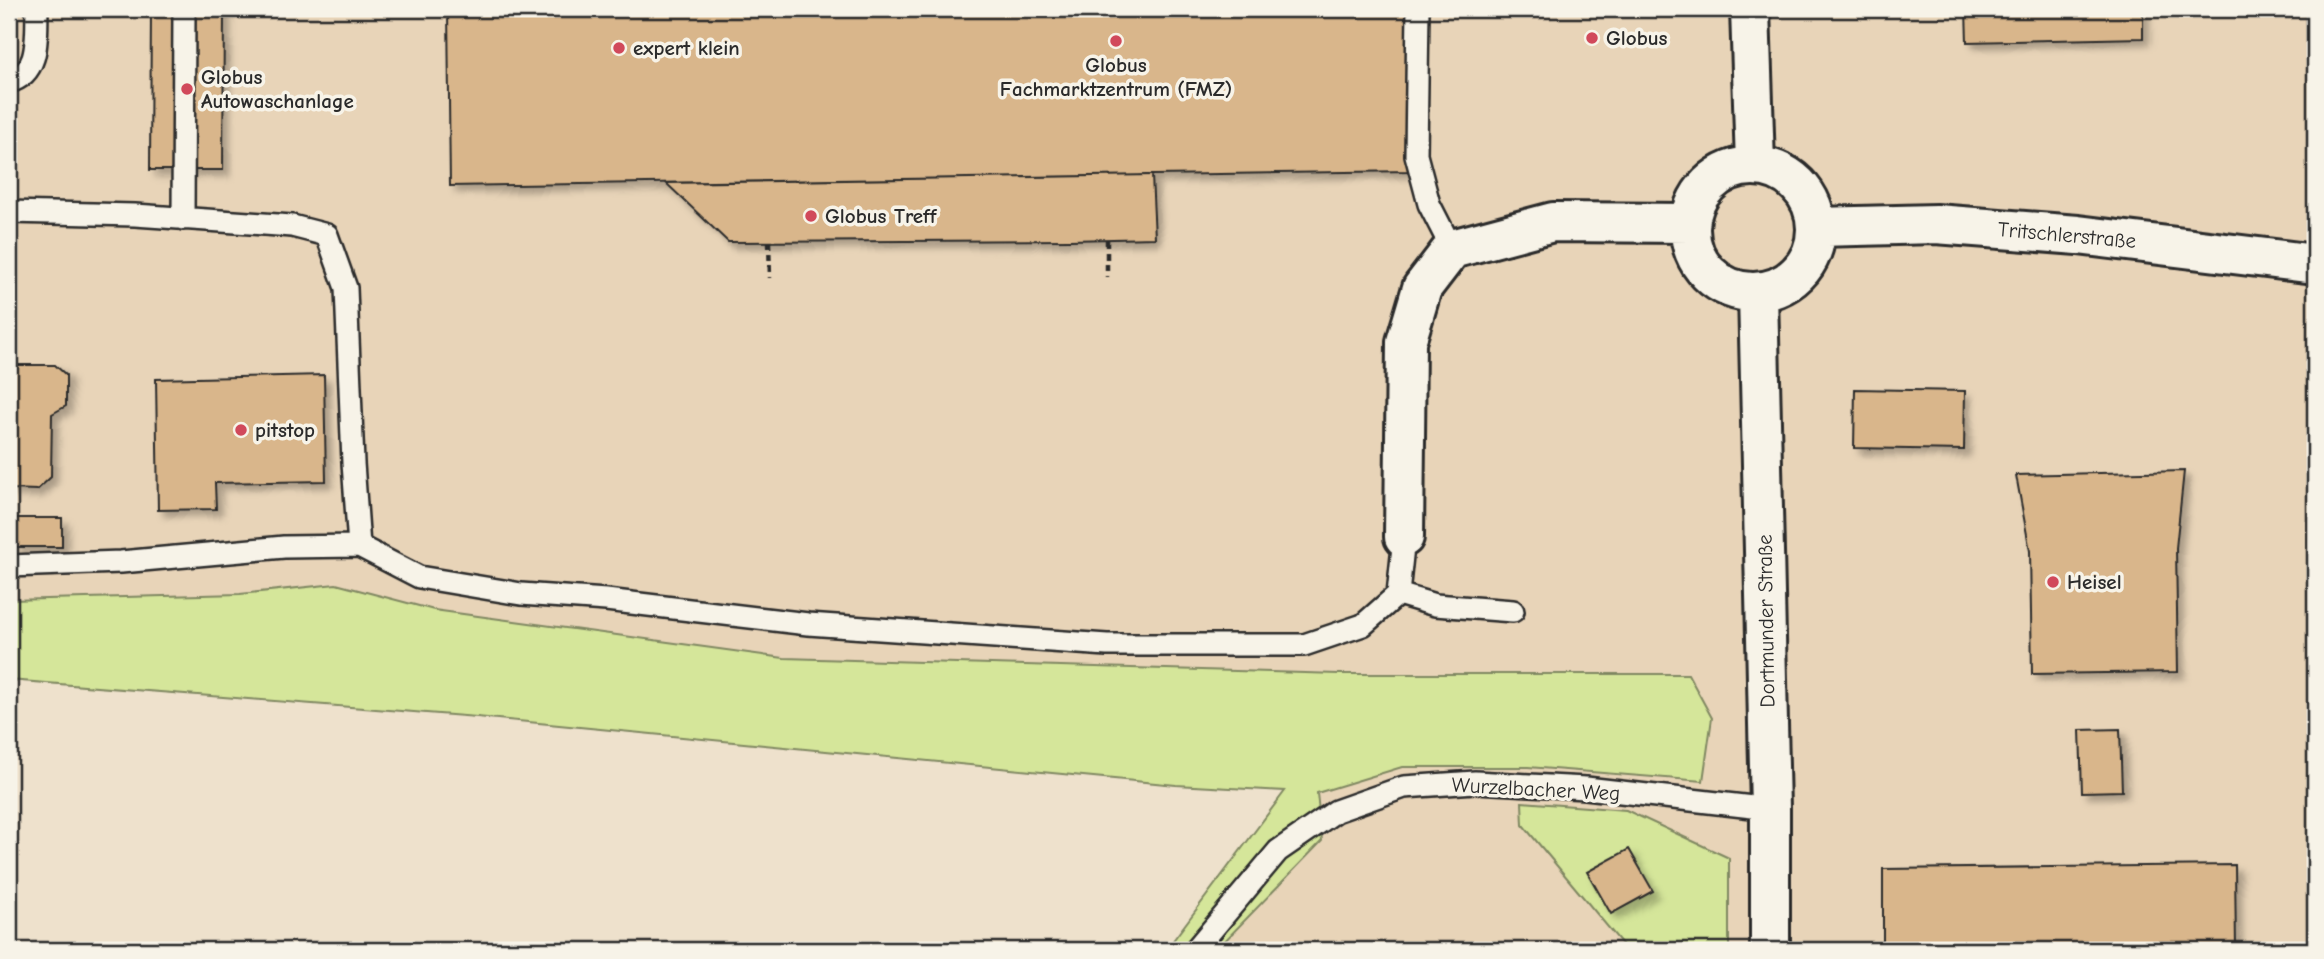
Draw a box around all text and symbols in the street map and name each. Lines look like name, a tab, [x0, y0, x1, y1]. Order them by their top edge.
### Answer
place label: Globus	[1606, 26, 1668, 50]
marker: Globus	[1584, 30, 1600, 46]
marker: Globus Fachmarktzentrum (FMZ)	[1108, 33, 1124, 49]
place label: expert klein	[633, 36, 740, 60]
marker: expert klein	[611, 40, 627, 56]
place label: Globus Fachmarktzentrum (FMZ)	[1000, 53, 1232, 101]
place label: Globus Autowaschanlage	[201, 65, 354, 113]
marker: Globus Autowaschanlage	[179, 81, 195, 97]
place label: Globus Treff	[825, 204, 938, 228]
marker: Globus Treff	[803, 208, 819, 224]
street label: Tritschlerstraße	[1997, 217, 2137, 253]
place label: pitstop	[255, 418, 315, 442]
marker: pitstop	[233, 422, 249, 438]
street label: Dortmunder Straße	[1752, 534, 1780, 708]
place label: Heisel	[2067, 570, 2122, 594]
marker: Heisel	[2045, 574, 2061, 590]
street label: Wurzelbacher Weg	[1451, 773, 1621, 805]

